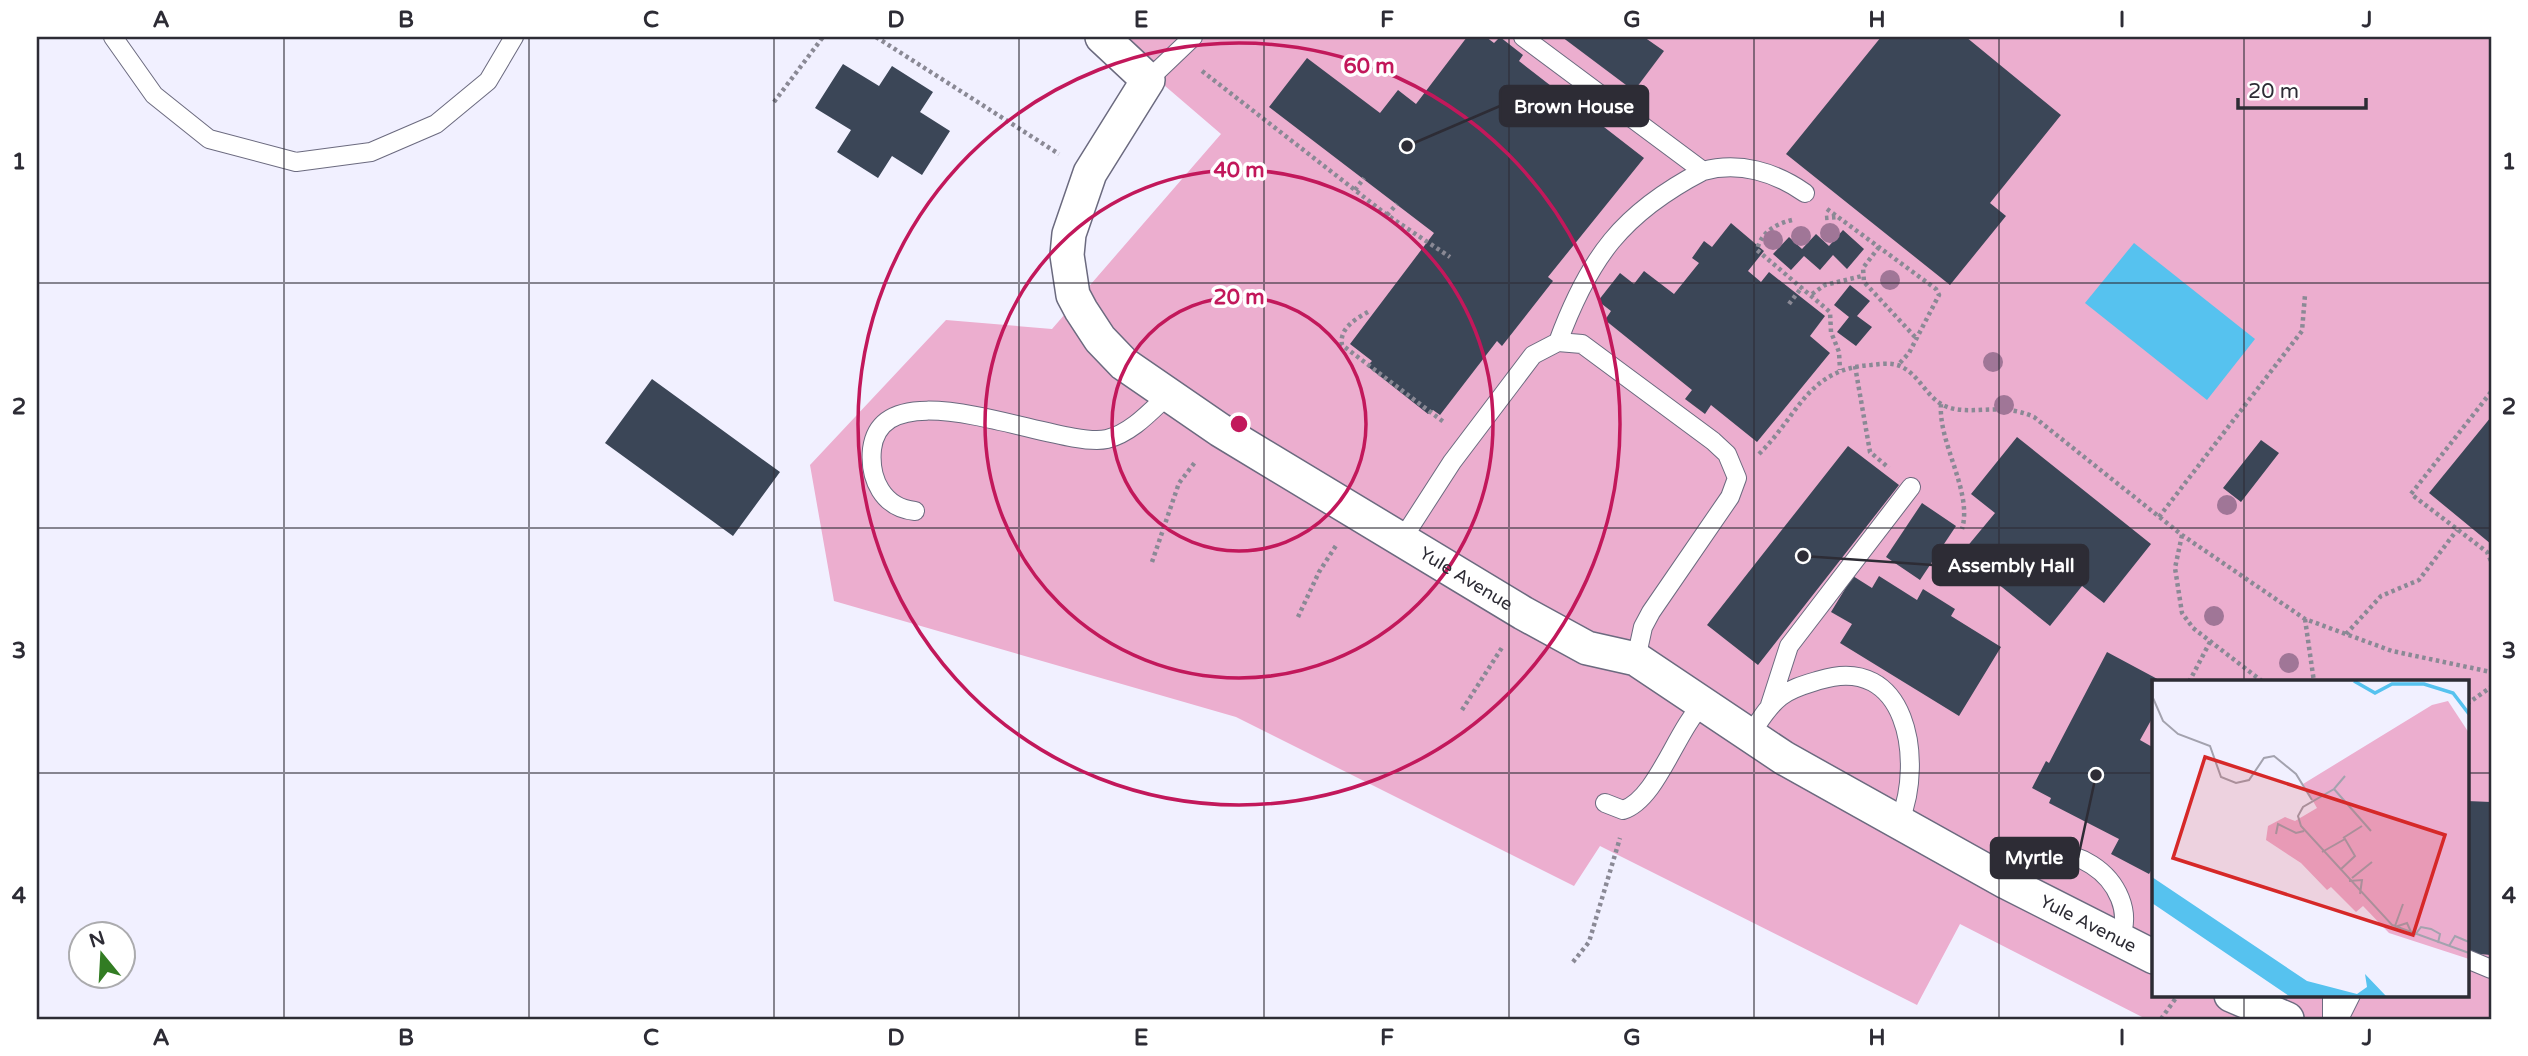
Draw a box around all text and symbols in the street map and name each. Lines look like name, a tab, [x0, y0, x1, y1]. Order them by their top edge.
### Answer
text: A	[152, 6, 170, 34]
text: B	[398, 6, 414, 34]
text: C	[643, 6, 659, 34]
text: D	[887, 6, 905, 34]
text: E	[1134, 6, 1148, 34]
text: F	[1380, 6, 1394, 34]
text: G	[1623, 6, 1641, 34]
text: H	[1868, 6, 1886, 34]
text: I	[2119, 6, 2125, 34]
text: J	[2361, 6, 2372, 34]
text: 60 m	[1343, 54, 1395, 79]
scale bar	[2238, 66, 2365, 110]
text: 20 m	[2248, 79, 2299, 104]
callout: Brown House	[1500, 86, 1648, 126]
text: Brown House	[1514, 96, 1634, 118]
text: 1	[12, 148, 26, 176]
text: 1	[2502, 148, 2516, 176]
text: 40 m	[1213, 158, 1265, 183]
text: 20 m	[1213, 285, 1265, 310]
text: 2	[12, 393, 26, 421]
text: 2	[2502, 393, 2516, 421]
centre of rings	[1227, 412, 1251, 436]
street label: Yule Avenue	[1415, 542, 1517, 615]
callout: Assembly Hall	[1933, 545, 2088, 585]
text: Assembly Hall	[1948, 555, 2074, 578]
text: 3	[12, 637, 26, 665]
text: 3	[2502, 637, 2516, 665]
inset map	[2152, 680, 2468, 996]
callout: Myrtle	[1991, 838, 2078, 878]
text: Myrtle	[2005, 847, 2063, 870]
text: 4	[12, 882, 27, 910]
text: 4	[2502, 882, 2517, 910]
street label: Yule Avenue	[2036, 890, 2140, 957]
north arrow	[66, 920, 136, 990]
text: N	[86, 927, 108, 953]
text: A	[152, 1024, 170, 1052]
text: B	[398, 1024, 414, 1052]
text: C	[643, 1024, 659, 1052]
text: D	[887, 1024, 905, 1052]
text: E	[1134, 1024, 1148, 1052]
text: F	[1380, 1024, 1394, 1052]
text: G	[1623, 1024, 1641, 1052]
text: H	[1868, 1024, 1886, 1052]
text: I	[2119, 1024, 2125, 1052]
text: J	[2361, 1024, 2372, 1052]

